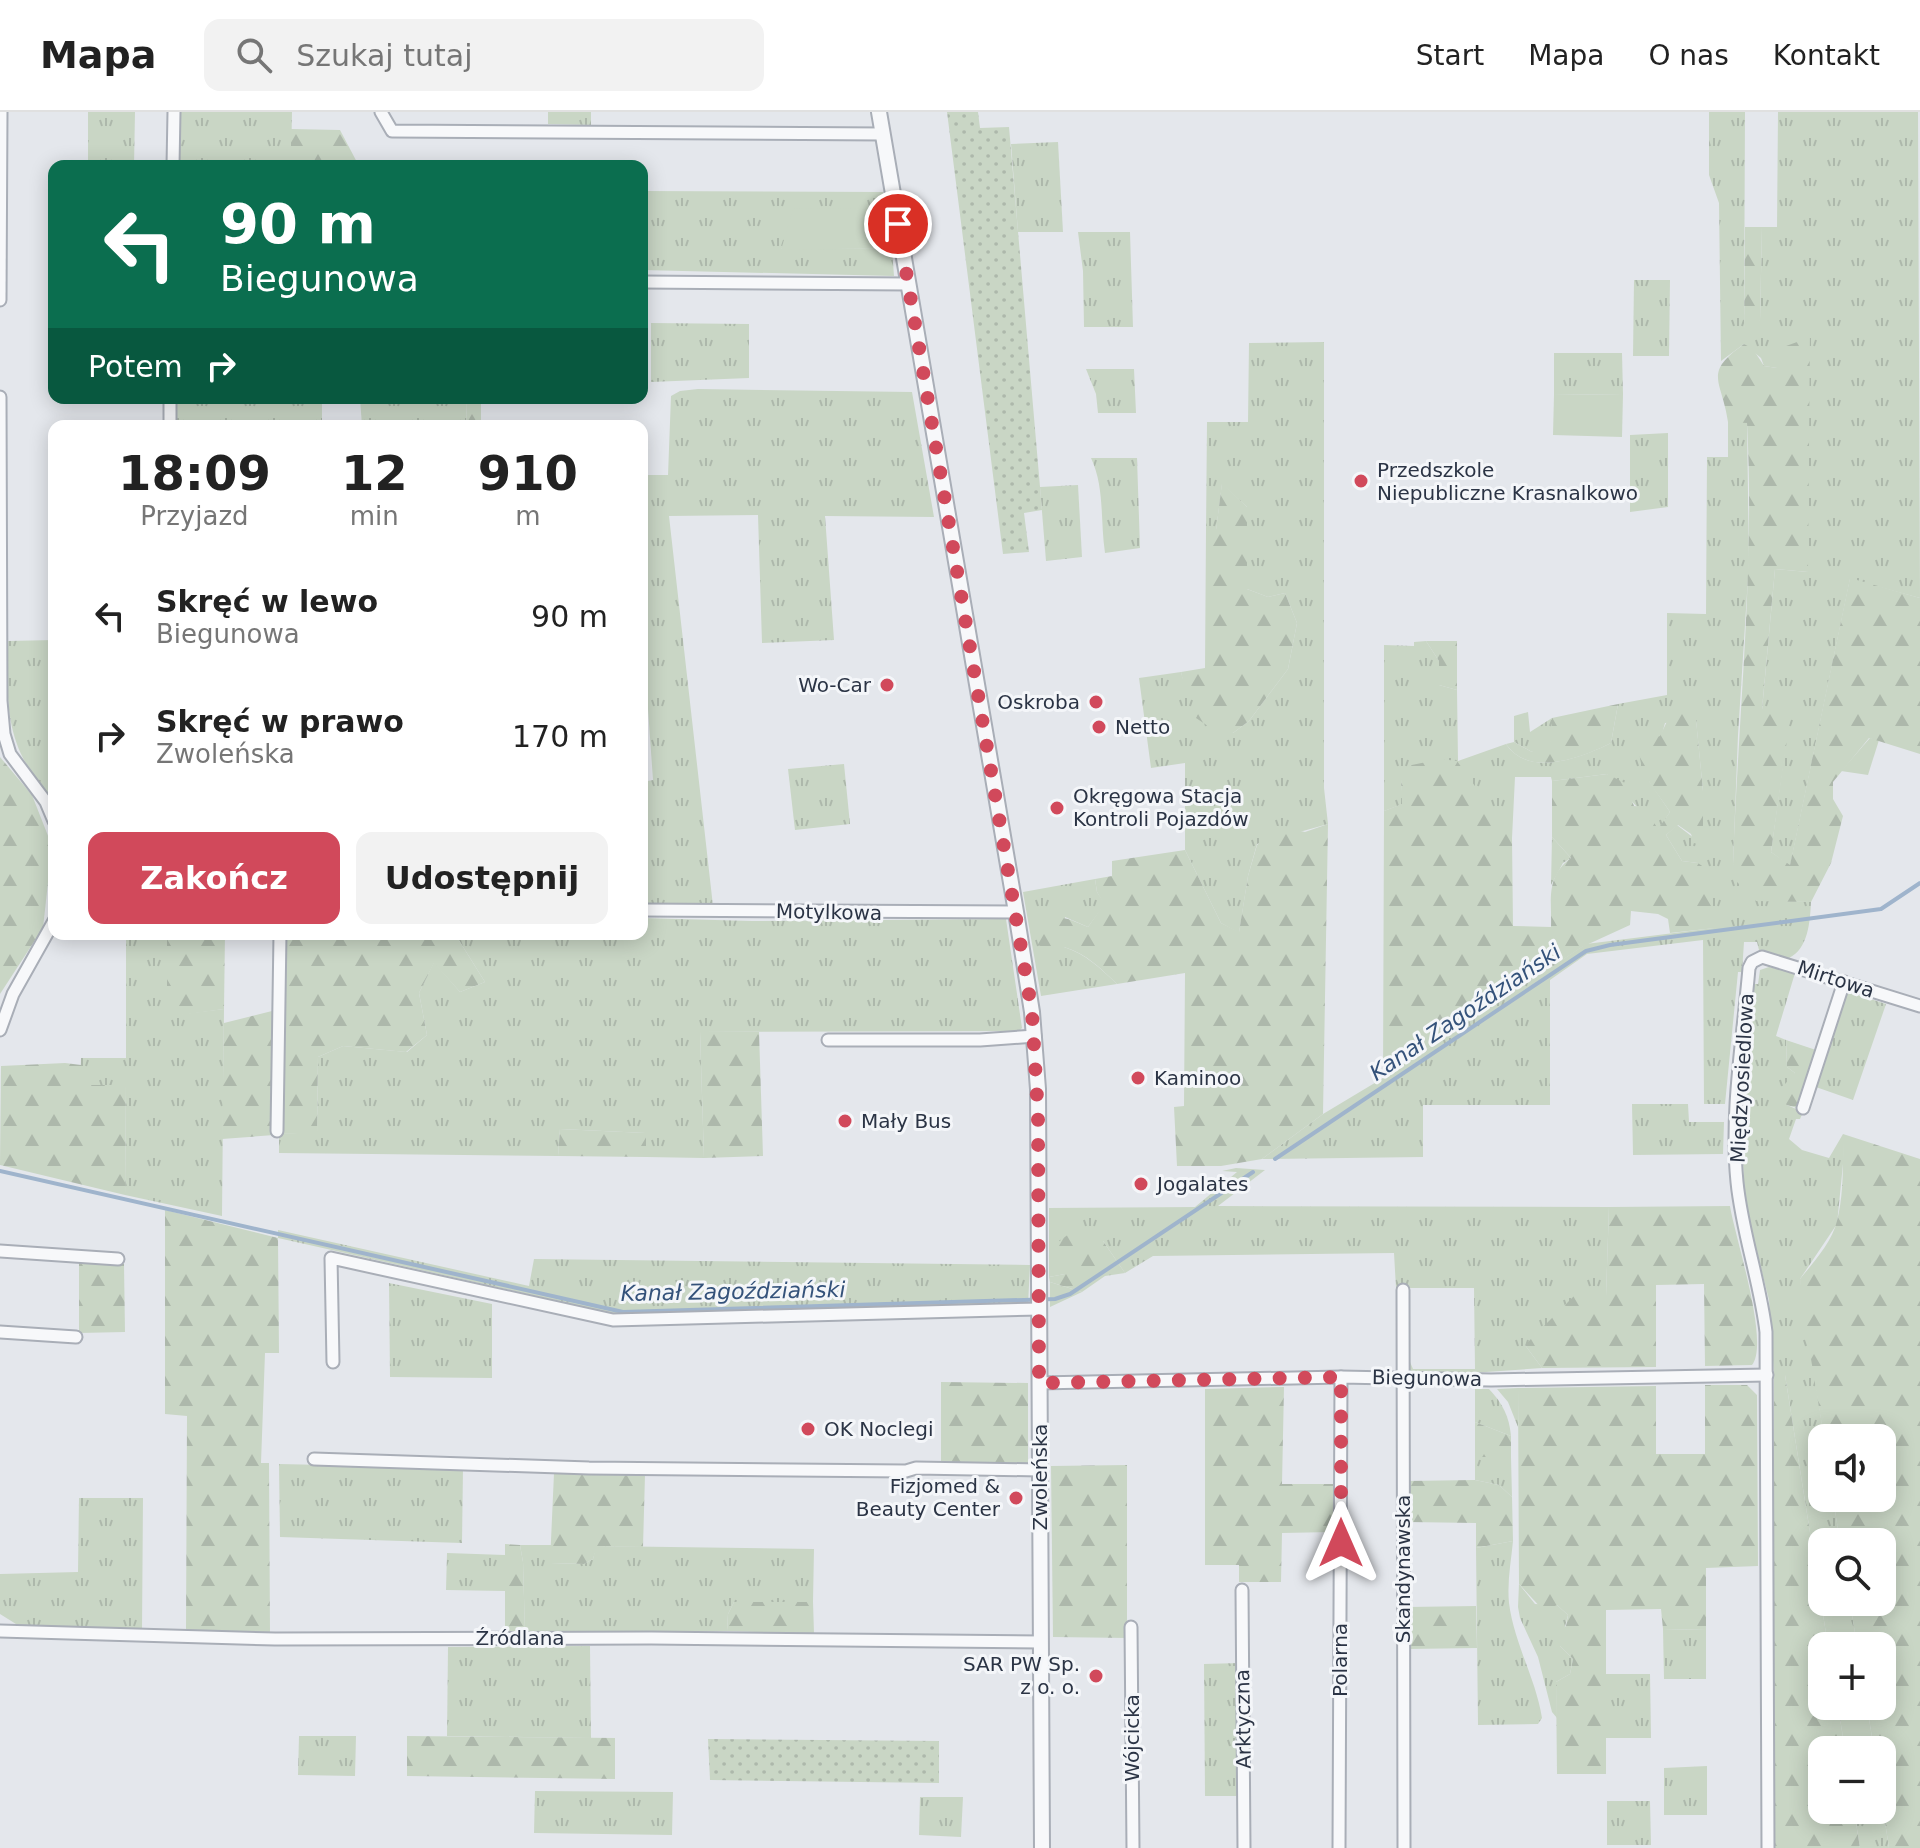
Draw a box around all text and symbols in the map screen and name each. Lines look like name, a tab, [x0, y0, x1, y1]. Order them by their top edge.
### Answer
search box	[204, 19, 764, 91]
text: Mapa	[40, 33, 156, 77]
icon: search	[232, 33, 276, 77]
text: Szukaj tutaj	[296, 38, 472, 73]
text: Start	[1416, 39, 1484, 72]
text: Mapa	[1528, 39, 1604, 72]
text: O nas	[1648, 39, 1729, 72]
text: Kontakt	[1773, 39, 1880, 72]
pin	[864, 190, 932, 258]
text: 90 m	[220, 191, 376, 256]
icon: left	[88, 192, 192, 296]
icon: arrive	[876, 202, 920, 246]
text: Biegunowa	[220, 258, 419, 299]
icon: right	[199, 344, 243, 388]
text: Potem	[88, 349, 183, 384]
text: 18:09	[118, 445, 271, 501]
text: 12	[341, 445, 408, 501]
text: 910	[478, 445, 578, 501]
place label: Przedszkole Niepubliczne Krasnalkowo	[1377, 458, 1638, 505]
marker: Przedszkole Niepubliczne Krasnalkowo	[1352, 472, 1370, 490]
text: Przyjazd	[140, 501, 249, 531]
text: min	[350, 501, 399, 531]
text: m	[515, 501, 541, 531]
text: Skręć w lewo	[156, 584, 378, 619]
icon: left	[88, 594, 132, 638]
text: 90 m	[531, 599, 608, 634]
text: Biegunowa	[156, 619, 300, 649]
place label: Wo-Car	[798, 673, 872, 697]
marker: Wo-Car	[878, 676, 896, 694]
place label: Oskroba	[997, 690, 1080, 714]
marker: Oskroba	[1087, 693, 1105, 711]
text: Skręć w prawo	[156, 704, 404, 739]
icon: right	[88, 714, 132, 758]
place label: Netto	[1115, 715, 1170, 739]
marker: Netto	[1090, 718, 1108, 736]
text: 170 m	[512, 719, 608, 754]
text: Zwoleńska	[156, 739, 295, 769]
place label: Okręgowa Stacja Kontroli Pojazdów	[1073, 784, 1249, 831]
marker: Okręgowa Stacja Kontroli Pojazdów	[1048, 799, 1066, 817]
button: Zakończ	[88, 832, 340, 924]
button: Udostępnij	[356, 832, 608, 924]
street label: Motylkowa	[776, 899, 882, 925]
water label: Kanał Zagoździański	[1365, 939, 1565, 1086]
street label: Mirtowa	[1794, 955, 1878, 1003]
street label: Międzyosiedlowa	[1726, 993, 1758, 1163]
place label: Kaminoo	[1154, 1066, 1241, 1090]
marker: Kaminoo	[1129, 1069, 1147, 1087]
place label: Mały Bus	[861, 1109, 951, 1133]
marker: Mały Bus	[836, 1112, 854, 1130]
place label: Jogalates	[1155, 1172, 1248, 1196]
marker: Jogalates	[1132, 1175, 1150, 1193]
water label: Kanał Zagoździański	[620, 1277, 846, 1306]
street label: Biegunowa	[1372, 1365, 1482, 1391]
place label: OK Noclegi	[824, 1417, 934, 1441]
marker: OK Noclegi	[799, 1420, 817, 1438]
street label: Zwoleńska	[1028, 1424, 1052, 1530]
map controls	[1808, 1424, 1896, 1824]
button: sound	[1808, 1424, 1896, 1512]
place label: Fizjomed & Beauty Center	[856, 1474, 1001, 1521]
marker: Fizjomed & Beauty Center	[1007, 1489, 1025, 1507]
street label: Skandynawska	[1391, 1495, 1415, 1643]
position arrow	[1299, 1501, 1383, 1585]
button: search	[1808, 1528, 1896, 1616]
street label: Polarna	[1328, 1623, 1352, 1697]
street label: Źródlana	[475, 1626, 565, 1650]
button: +	[1808, 1632, 1896, 1720]
place label: SAR PW Sp. z o. o.	[963, 1652, 1080, 1699]
marker: SAR PW Sp. z o. o.	[1087, 1667, 1105, 1685]
street label: Arktyczna	[1230, 1669, 1256, 1769]
street label: Wójcicka	[1120, 1694, 1144, 1782]
button: −	[1808, 1736, 1896, 1824]

